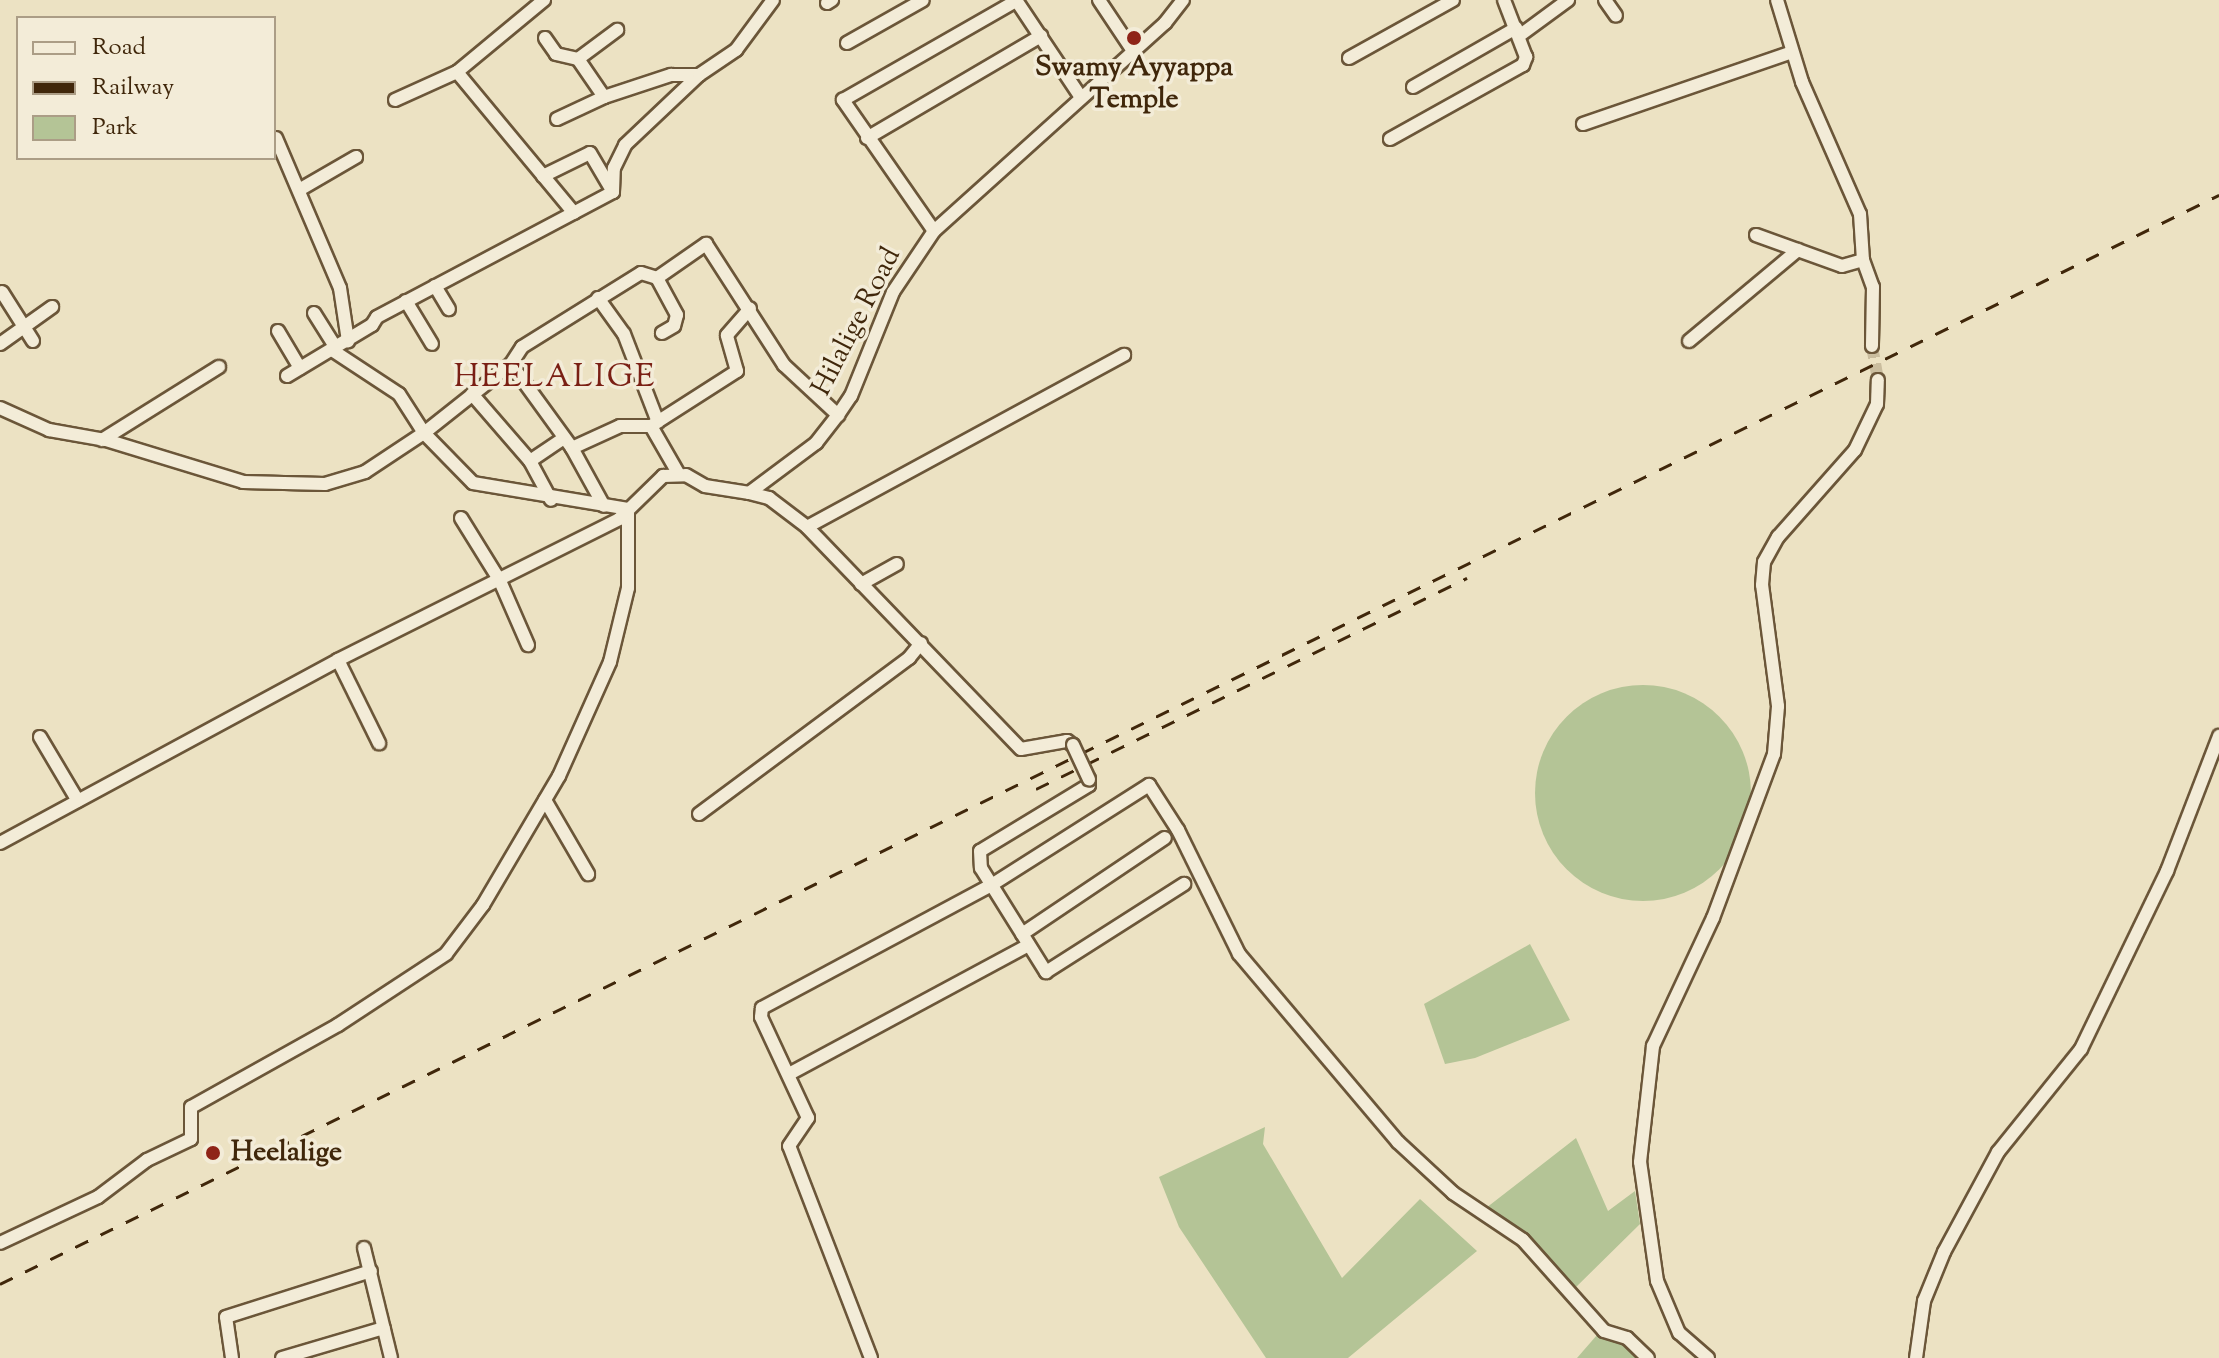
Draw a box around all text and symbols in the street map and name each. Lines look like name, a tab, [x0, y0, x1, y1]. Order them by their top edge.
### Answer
legend	[16, 16, 276, 160]
marker: Swamy Ayyappa Temple	[1125, 29, 1143, 47]
text: Road	[92, 31, 146, 65]
place label: Swamy Ayyappa Temple	[1035, 51, 1233, 117]
text: Railway	[92, 71, 174, 105]
text: Park	[92, 111, 138, 145]
street label: Hilalige Road	[805, 242, 909, 402]
district label: HEELALIGE	[454, 359, 656, 397]
place label: Heelalige	[231, 1136, 342, 1170]
marker: Heelalige	[202, 1142, 224, 1164]

